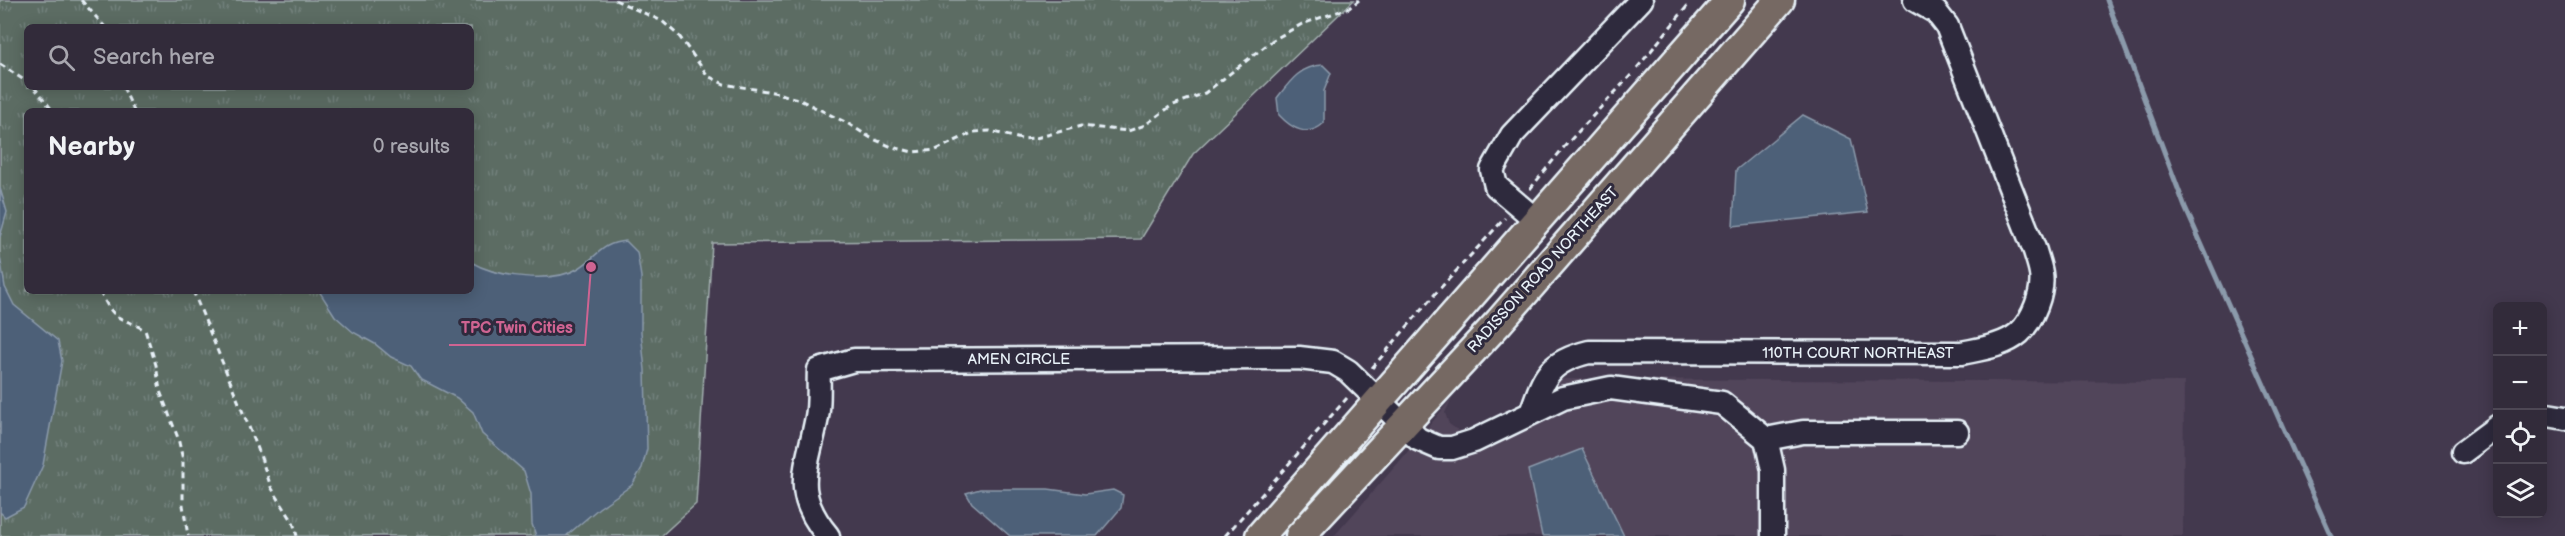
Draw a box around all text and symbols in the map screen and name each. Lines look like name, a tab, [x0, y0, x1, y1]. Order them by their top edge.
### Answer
search box	[24, 24, 474, 90]
icon: search	[45, 41, 78, 74]
text: Search here	[93, 44, 215, 71]
text: Nearby	[48, 132, 135, 163]
text: 0 results	[373, 135, 450, 159]
street label: RADISSON ROAD NORTHEAST	[1464, 183, 1622, 357]
map controls	[2493, 302, 2547, 518]
button: +	[2493, 302, 2547, 356]
callout: TPC Twin Cities	[449, 311, 585, 345]
text: TPC Twin Cities	[461, 319, 573, 338]
street label: 110TH COURT NORTHEAST	[1762, 344, 1954, 363]
street label: AMEN CIRCLE	[968, 350, 1070, 369]
button: −	[2493, 356, 2547, 410]
button: locate	[2493, 410, 2547, 464]
button: layers	[2493, 464, 2547, 518]

